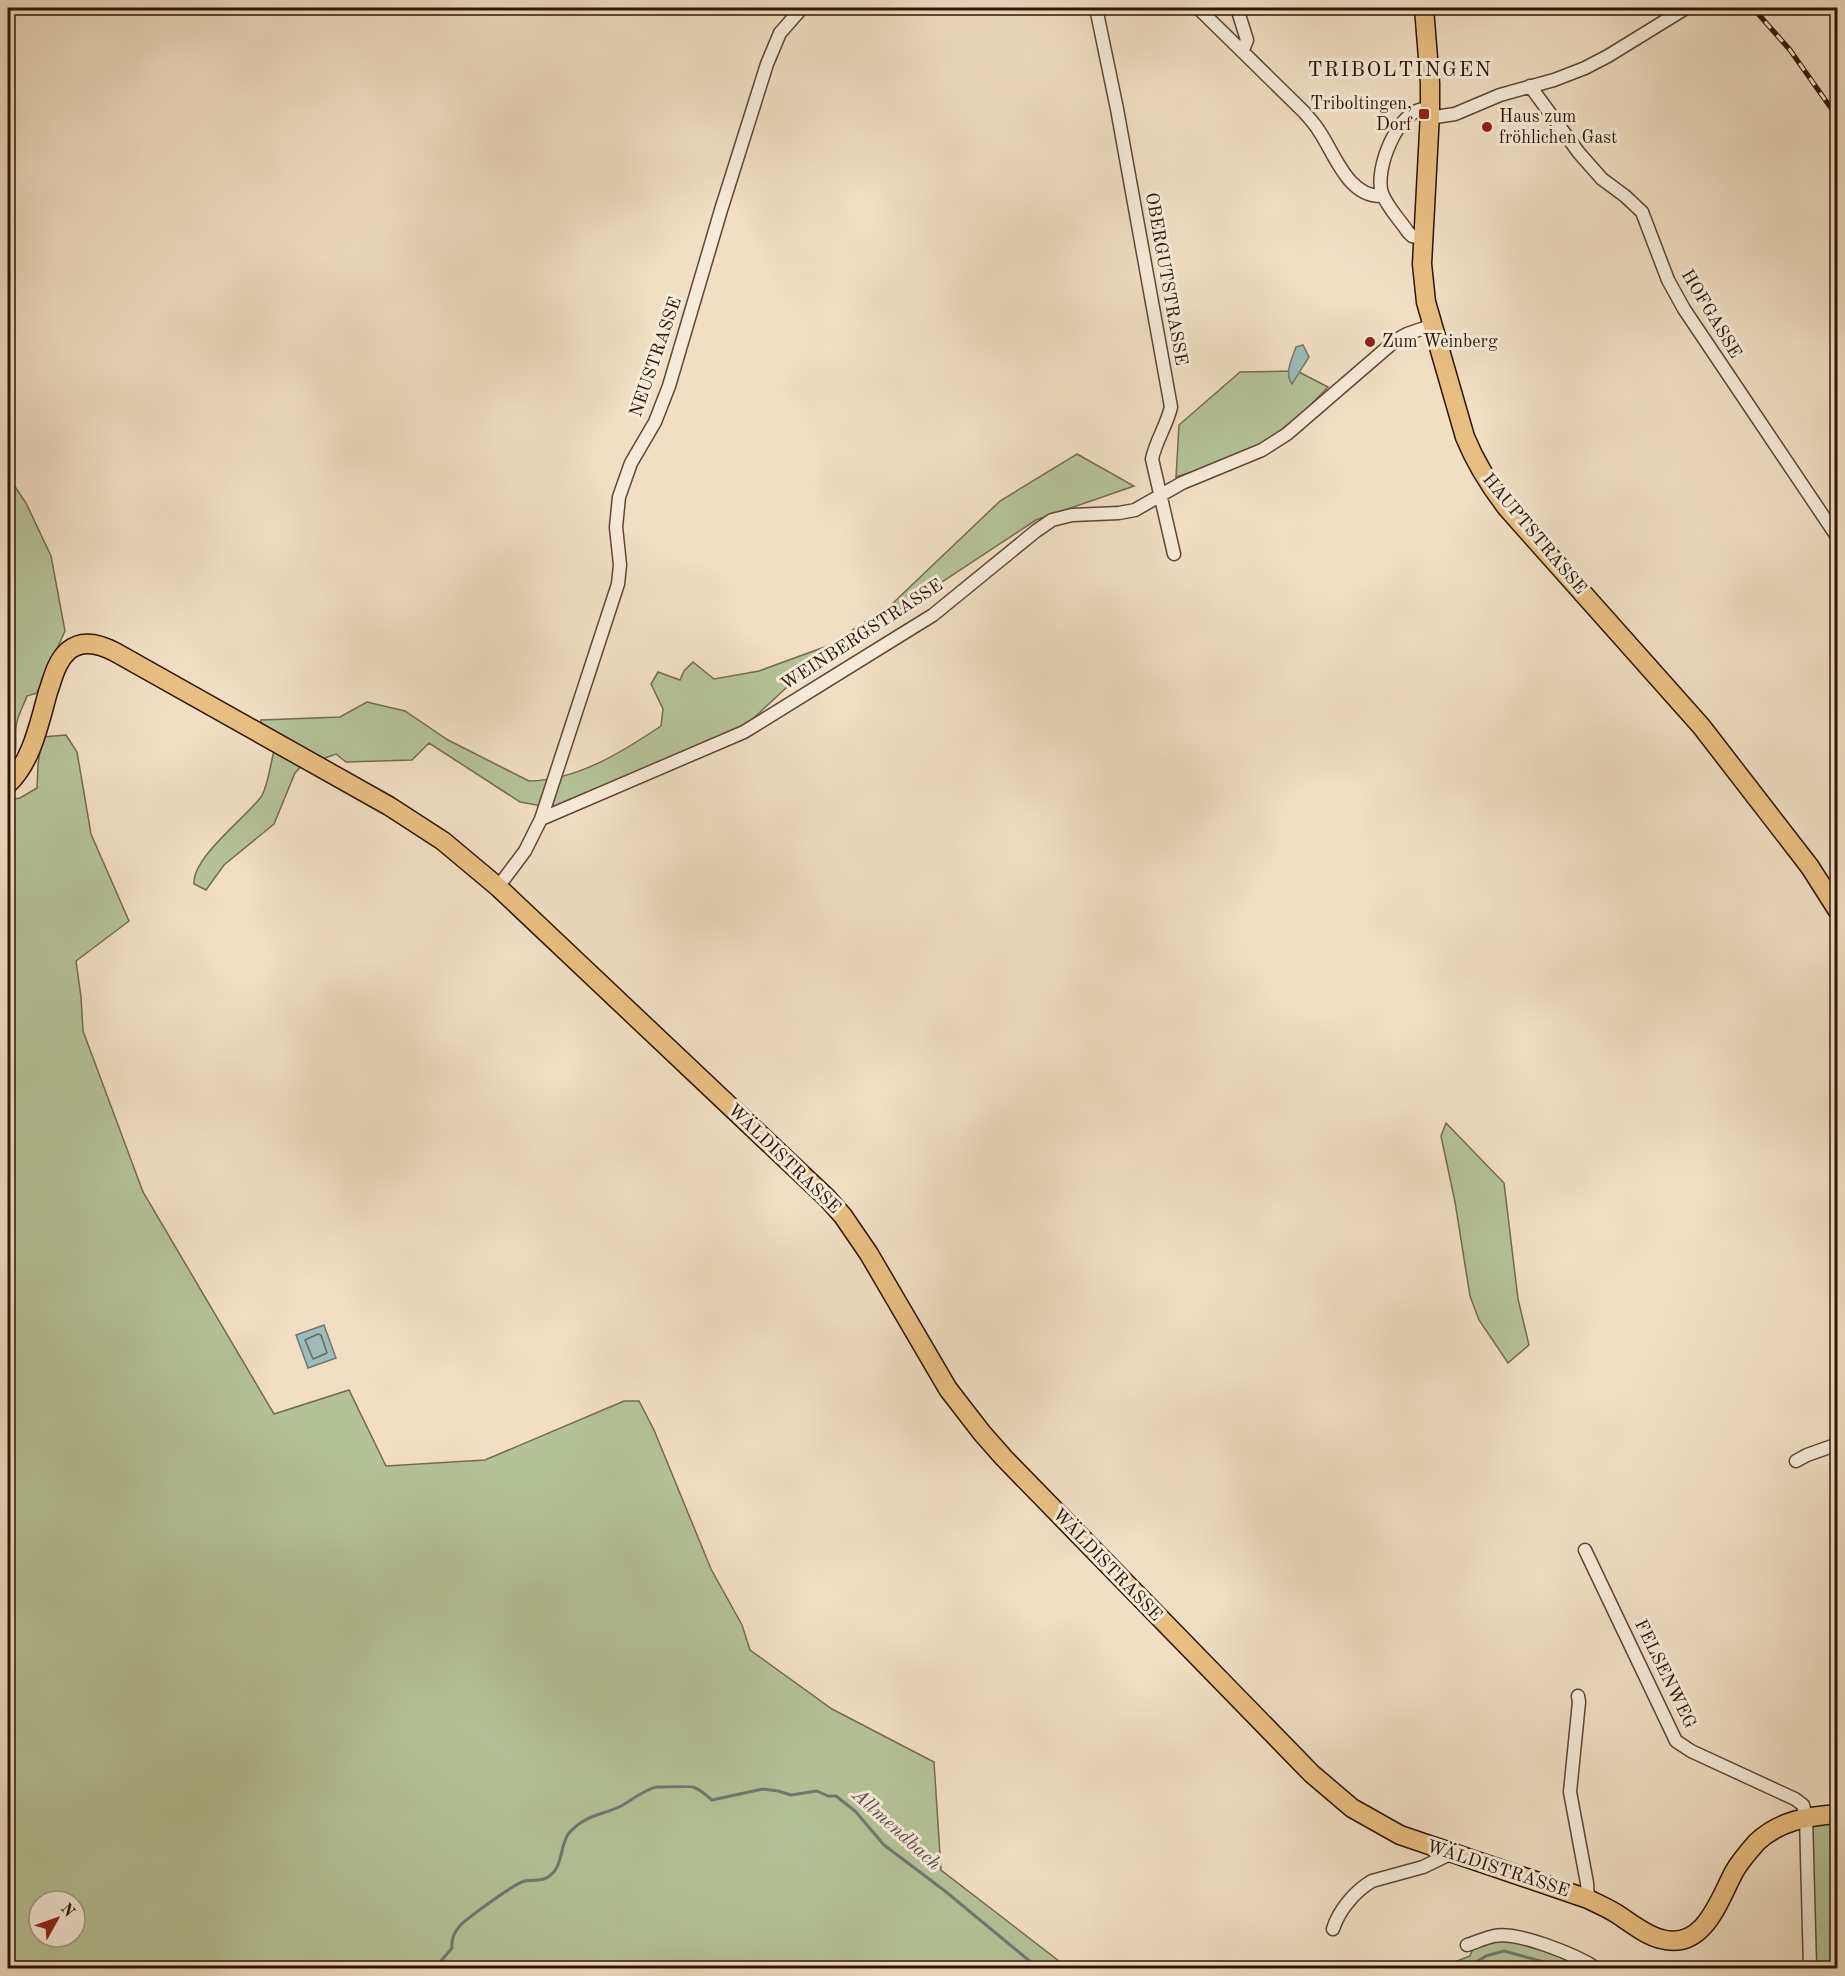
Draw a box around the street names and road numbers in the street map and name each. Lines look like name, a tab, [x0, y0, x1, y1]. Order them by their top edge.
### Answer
street label: OBERGUTSTRASSE	[1142, 191, 1190, 367]
street label: HOFGASSE	[1678, 267, 1744, 361]
street label: NEUSTRASSE	[627, 295, 685, 419]
street label: HAUPTSTRASSE	[1479, 470, 1589, 598]
street label: WEINBERGSTRASSE	[778, 576, 946, 694]
street label: WÄLDISTRASSE	[724, 1099, 846, 1217]
street label: WÄLDISTRASSE	[1049, 1503, 1167, 1625]
street label: FELSENWEG	[1631, 1617, 1699, 1731]
street label: WÄLDISTRASSE	[1424, 1835, 1573, 1901]

